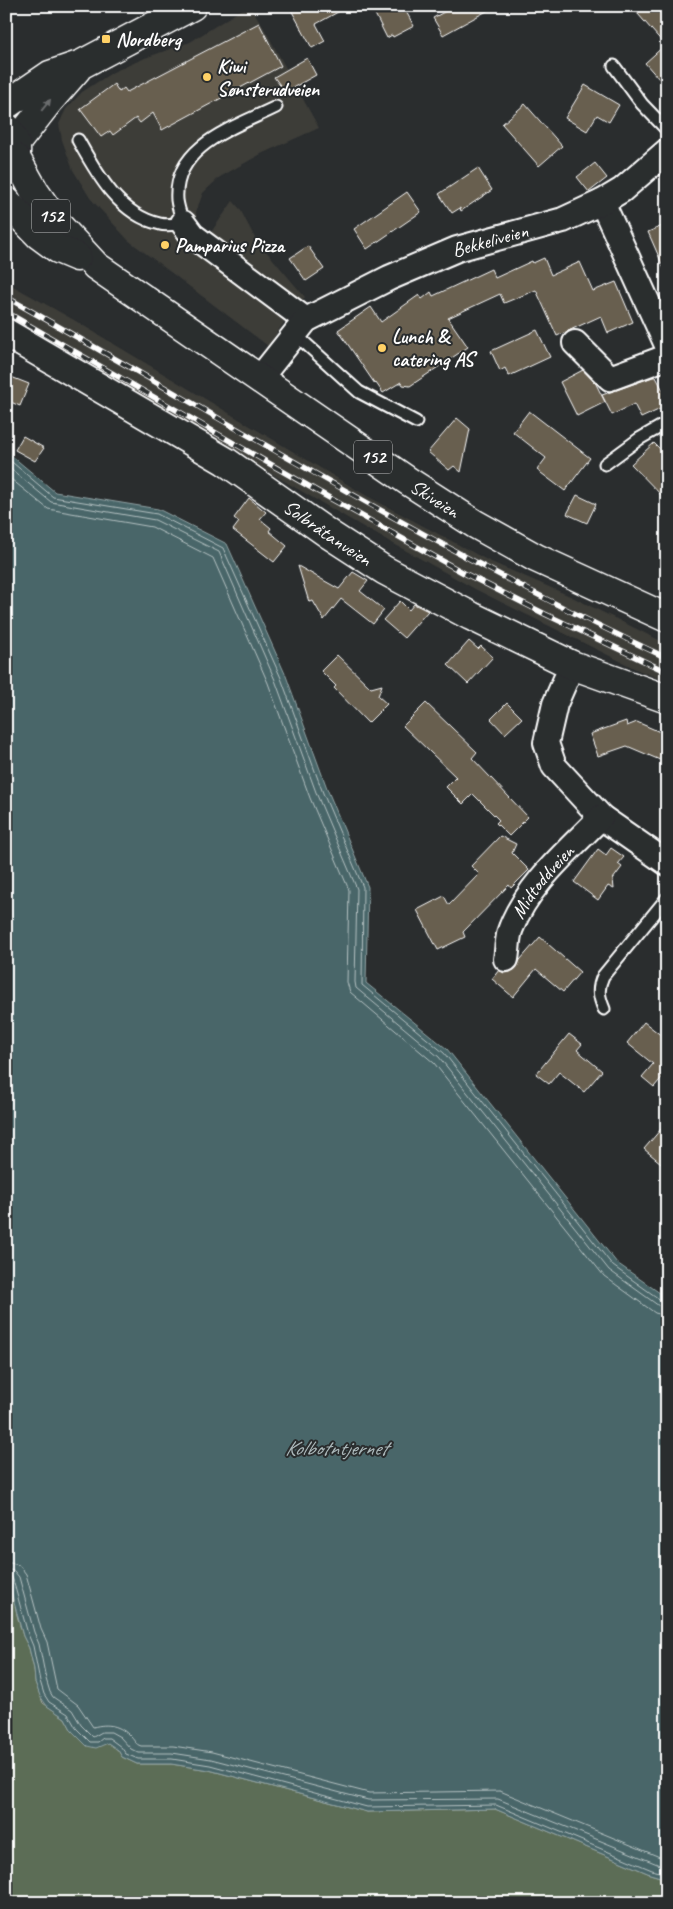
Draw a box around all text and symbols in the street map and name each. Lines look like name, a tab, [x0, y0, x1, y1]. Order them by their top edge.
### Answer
place label: Nordberg	[116, 27, 183, 52]
marker: Nordberg	[100, 33, 112, 45]
place label: Kiwi Sønsterudveien	[217, 54, 320, 102]
marker: Kiwi Sønsterudveien	[201, 71, 213, 83]
one-way arrow	[41, 99, 52, 112]
road number: 152	[32, 200, 70, 232]
street label: Bekkeliveien	[449, 217, 531, 262]
place label: Pamparius Pizza	[175, 233, 286, 258]
marker: Pamparius Pizza	[159, 239, 171, 251]
place label: Lunch & catering AS	[392, 324, 478, 372]
marker: Lunch & catering AS	[376, 342, 388, 354]
road number: 152	[354, 441, 392, 474]
street label: Skiveien	[406, 473, 465, 524]
street label: Solbråtanveien	[279, 494, 378, 572]
street label: Midtoddveien	[505, 838, 580, 923]
water label: Kolbotntjernet	[285, 1435, 392, 1461]

